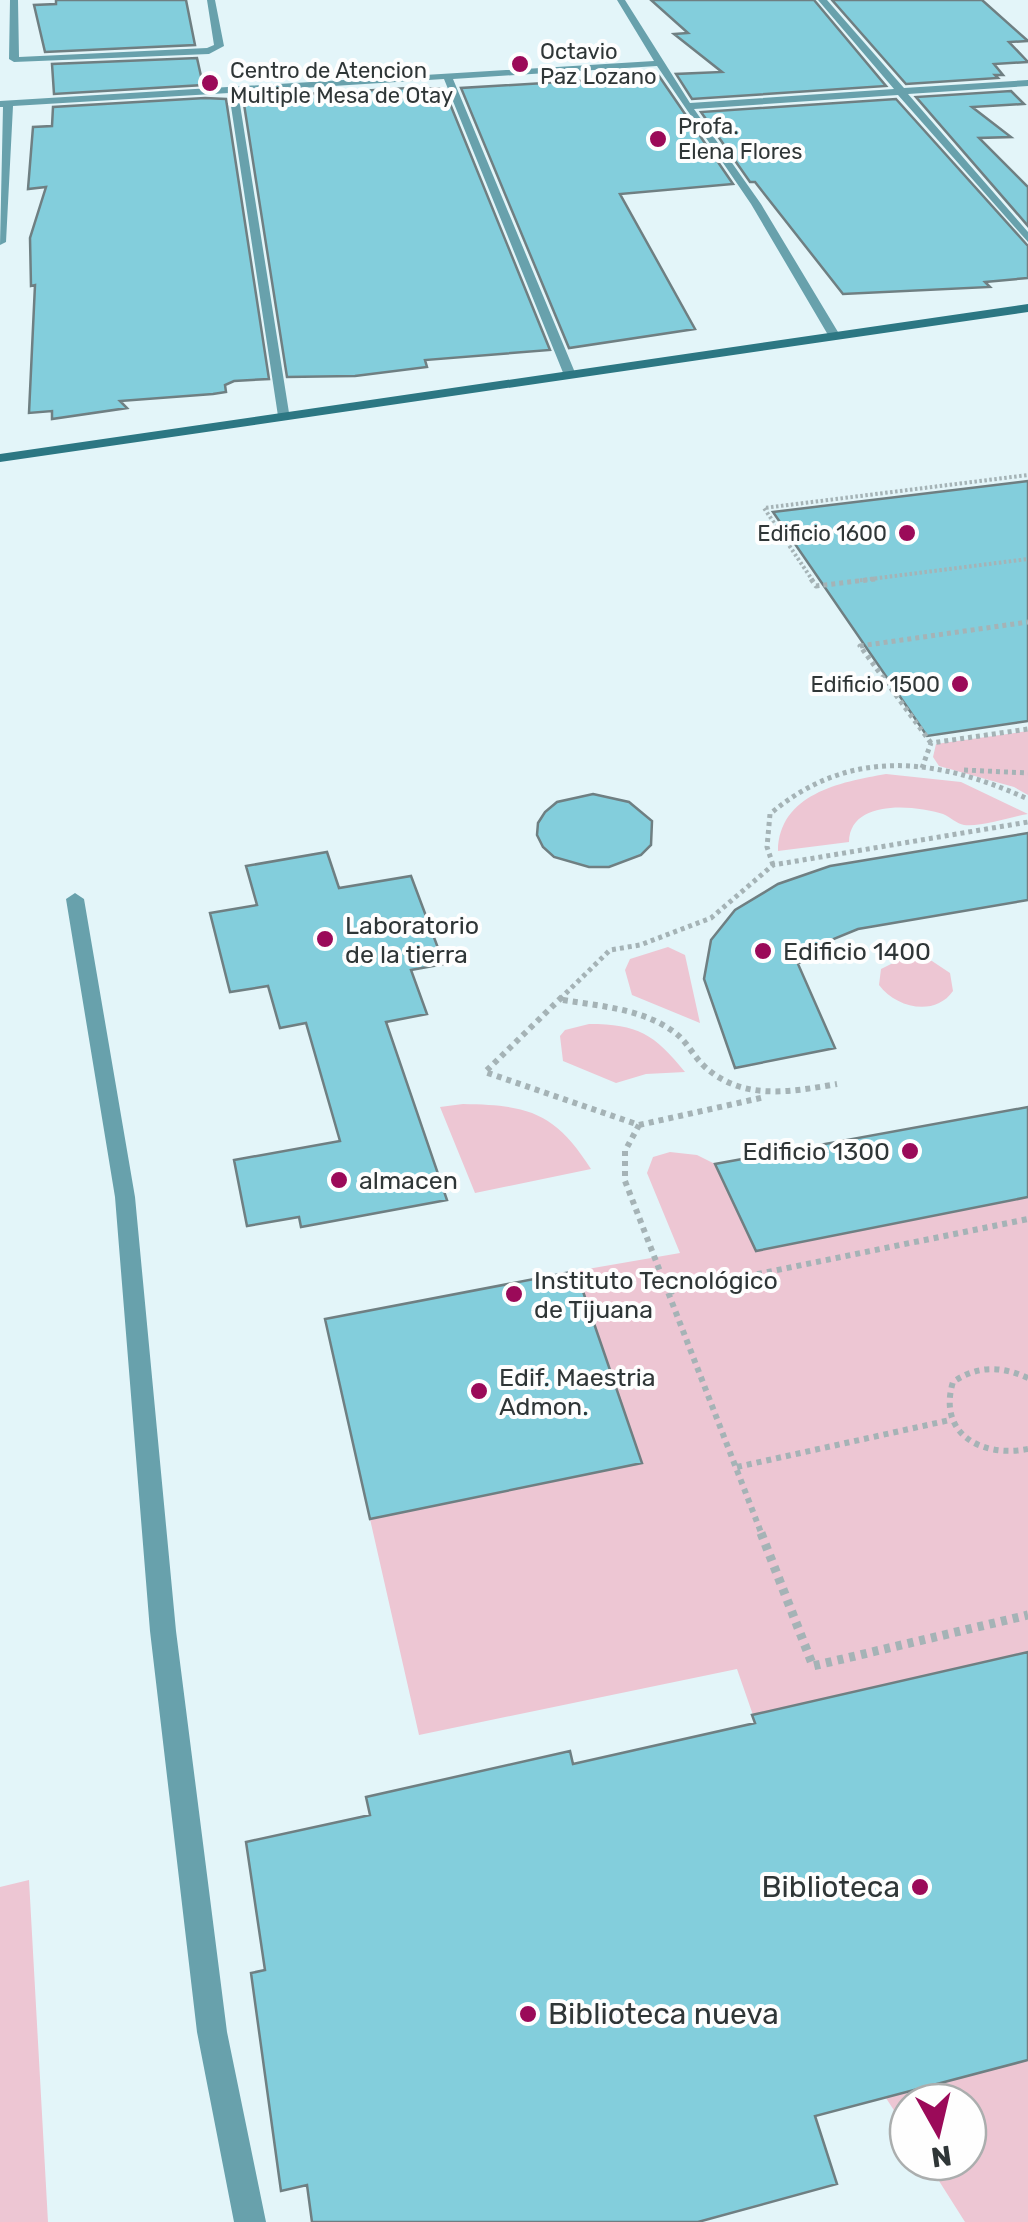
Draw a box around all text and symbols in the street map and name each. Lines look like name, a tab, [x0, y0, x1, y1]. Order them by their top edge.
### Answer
place label: Octavio Paz Lozano	[540, 38, 657, 90]
marker: Octavio Paz Lozano	[509, 53, 531, 75]
place label: Centro de Atencion Multiple Mesa de Otay	[230, 57, 453, 109]
marker: Centro de Atencion Multiple Mesa de Otay	[199, 72, 221, 94]
place label: Profa. Elena Flores	[678, 113, 802, 165]
marker: Profa. Elena Flores	[647, 128, 669, 150]
place label: Edificio 1600	[757, 520, 887, 547]
marker: Edificio 1600	[896, 522, 918, 544]
place label: Edificio 1500	[810, 671, 940, 698]
marker: Edificio 1500	[949, 673, 971, 695]
place label: Laboratorio de la tierra	[345, 911, 479, 969]
marker: Laboratorio de la tierra	[314, 928, 336, 950]
place label: Edificio 1400	[783, 937, 931, 966]
marker: Edificio 1400	[752, 940, 774, 962]
place label: Edificio 1300	[743, 1137, 890, 1166]
marker: Edificio 1300	[899, 1140, 921, 1162]
place label: almacen	[359, 1166, 458, 1195]
marker: almacen	[328, 1169, 350, 1191]
place label: Instituto Tecnológico de Tijuana	[534, 1266, 778, 1324]
marker: Instituto Tecnológico de Tijuana	[503, 1283, 525, 1305]
place label: Edif. Maestria Admon.	[499, 1363, 656, 1421]
marker: Edif. Maestria Admon.	[468, 1380, 490, 1402]
place label: Biblioteca	[762, 1869, 900, 1905]
marker: Biblioteca	[909, 1876, 931, 1898]
place label: Biblioteca nueva	[548, 1996, 779, 2032]
marker: Biblioteca nueva	[517, 2003, 539, 2025]
north arrow	[888, 2082, 988, 2182]
text: N	[929, 2139, 954, 2174]

